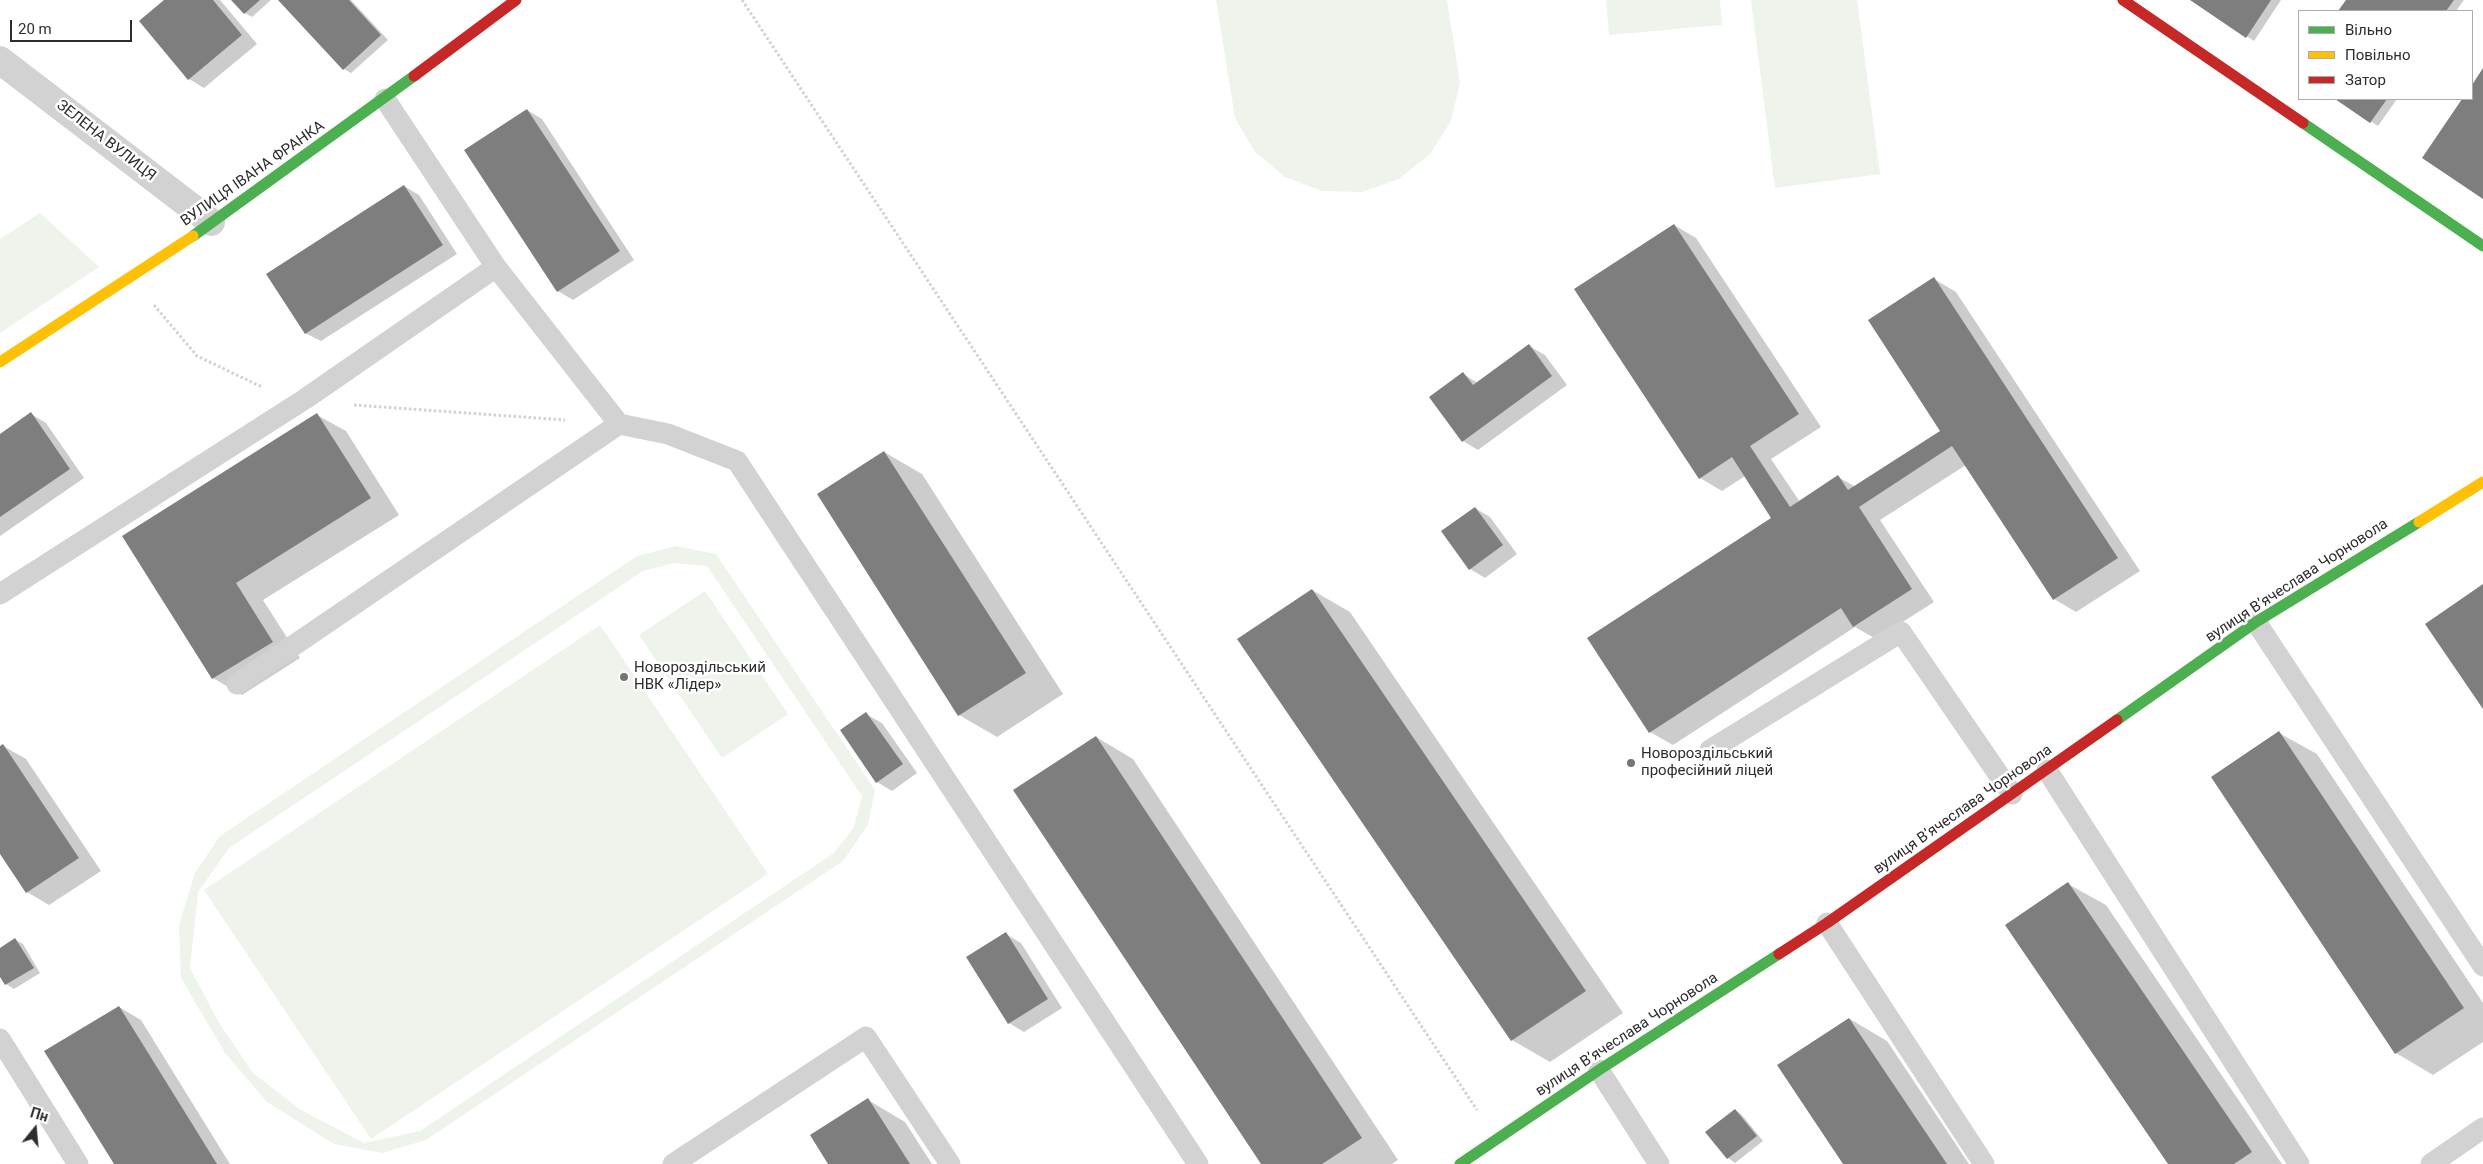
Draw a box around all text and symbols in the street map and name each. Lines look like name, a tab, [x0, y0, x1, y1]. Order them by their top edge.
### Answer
scale bar	[12, 10, 135, 42]
legend	[2298, 10, 2473, 100]
text: 20 m	[18, 20, 52, 38]
text: Вільно	[2345, 21, 2392, 39]
text: Повільно	[2345, 46, 2411, 64]
text: Затор	[2345, 71, 2386, 89]
street label: ЗЕЛЕНА ВУЛИЦЯ	[53, 97, 159, 185]
street label: ВУЛИЦЯ ІВАНА ФРАНКА	[178, 117, 328, 231]
street label: вулиця Вʼячеслава Чорновола	[2202, 515, 2392, 647]
place label: Новороздільський НВК «Лідер»	[634, 659, 766, 694]
marker: Новороздільський НВК «Лідер»	[618, 671, 630, 683]
street label: вулиця Вʼячеслава Чорновола	[1870, 741, 2056, 879]
place label: Новороздільський професійний ліцей	[1641, 745, 1773, 780]
marker: Новороздільський професійний ліцей	[1625, 757, 1637, 769]
street label: вулиця Вʼячеслава Чорновола	[1532, 969, 1722, 1101]
north arrow	[10, 1104, 60, 1154]
text: Пн	[29, 1104, 50, 1125]

